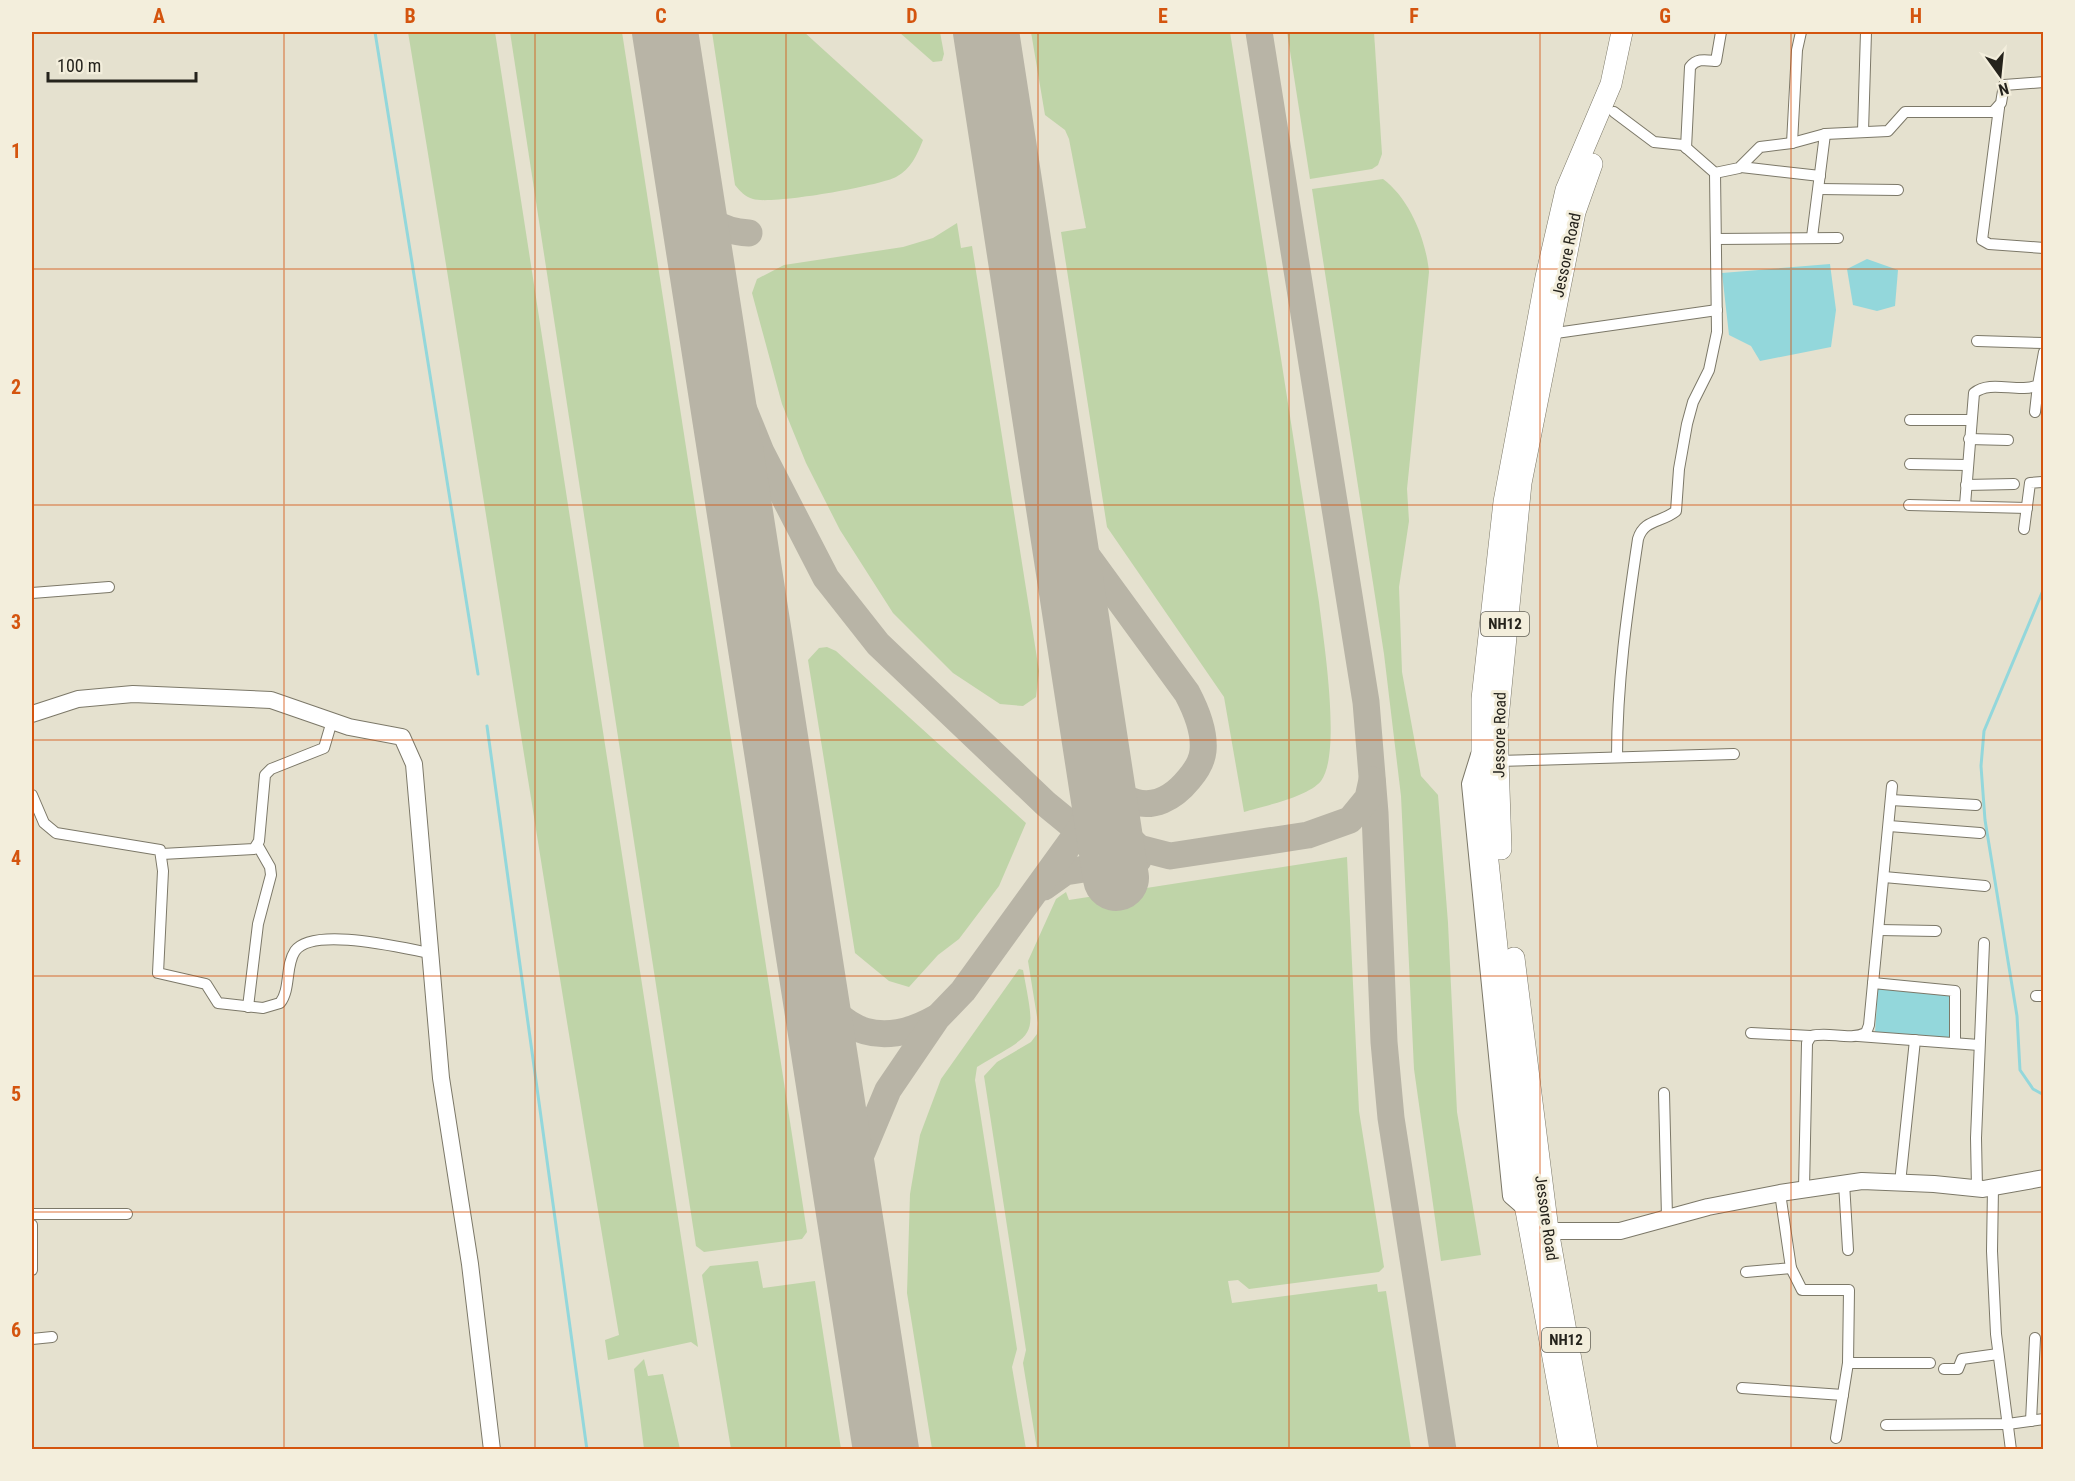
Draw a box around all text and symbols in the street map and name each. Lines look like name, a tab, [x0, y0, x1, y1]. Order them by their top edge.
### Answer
text: A	[153, 4, 165, 28]
text: B	[404, 4, 416, 28]
text: C	[655, 4, 667, 28]
text: D	[906, 4, 918, 28]
text: E	[1158, 4, 1168, 28]
text: F	[1409, 4, 1419, 28]
text: G	[1659, 4, 1671, 28]
text: H	[1910, 4, 1922, 28]
scale bar	[48, 45, 196, 83]
north arrow	[1970, 45, 2030, 105]
text: 100 m	[57, 55, 101, 76]
text: N	[1997, 79, 2011, 99]
text: 1	[11, 139, 21, 163]
street label: Jessore Road	[1548, 211, 1585, 299]
text: 2	[11, 375, 21, 399]
text: 3	[11, 610, 21, 634]
road number: NH12	[1481, 612, 1529, 636]
street label: Jessore Road	[1489, 692, 1510, 778]
text: 4	[11, 846, 21, 870]
text: 5	[11, 1082, 21, 1106]
street label: Jessore Road	[1531, 1174, 1562, 1262]
text: 6	[11, 1318, 21, 1342]
road number: NH12	[1542, 1328, 1590, 1352]

